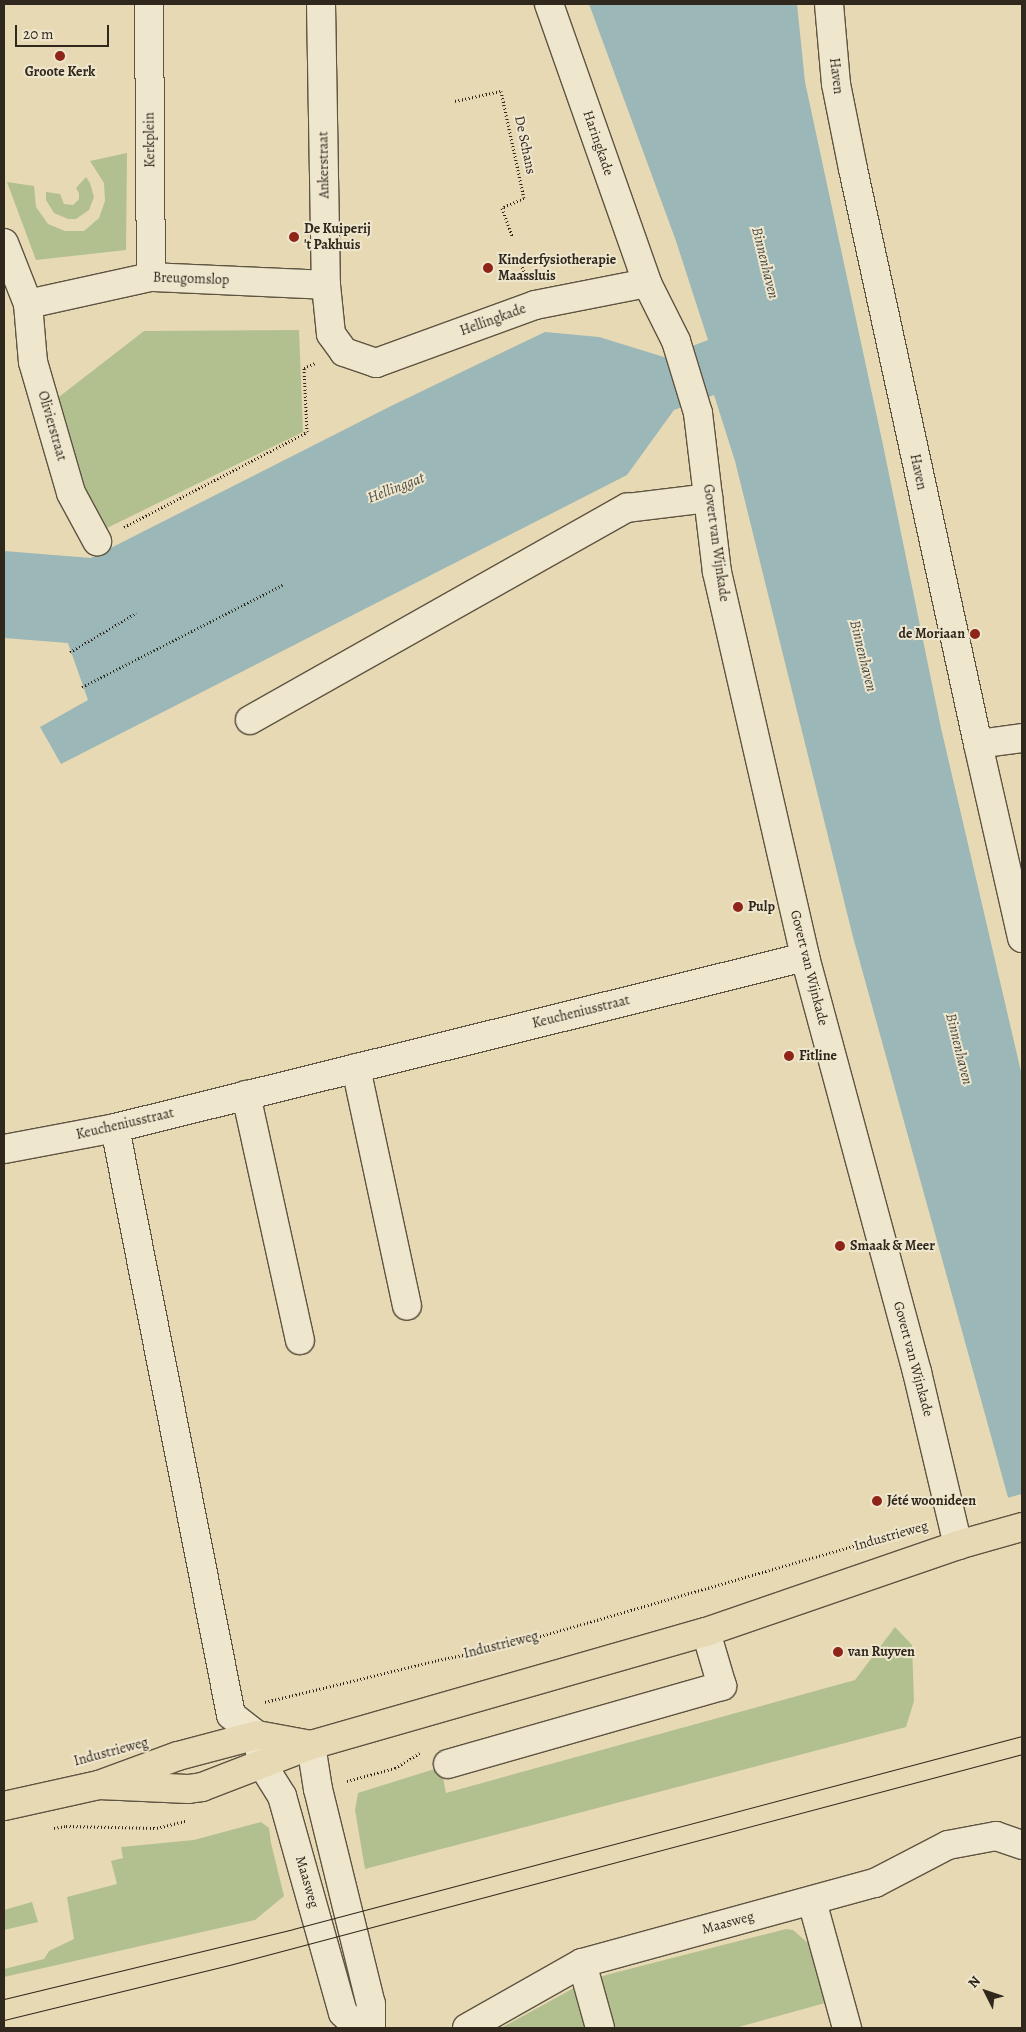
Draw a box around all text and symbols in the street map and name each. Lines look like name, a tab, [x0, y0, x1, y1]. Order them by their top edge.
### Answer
scale bar	[18, 15, 111, 47]
text: 20 m	[23, 24, 54, 44]
marker: Groote Kerk	[54, 50, 66, 62]
street label: Haven	[825, 57, 847, 95]
place label: Groote Kerk	[25, 64, 95, 80]
street label: Haringkade	[579, 108, 617, 178]
street label: Kerkplein	[141, 112, 159, 168]
street label: De Schans	[511, 114, 539, 176]
street label: Ankerstraat	[315, 131, 333, 199]
place label: De Kuiperij 't Pakhuis	[304, 221, 371, 253]
water label: Binnenhaven	[747, 225, 783, 301]
marker: De Kuiperij 't Pakhuis	[288, 231, 300, 243]
place label: Kinderfysiotherapie Maassluis	[498, 252, 616, 284]
marker: Kinderfysiotherapie Maassluis	[482, 262, 494, 274]
street label: Breugomslop	[153, 269, 229, 289]
street label: Hellingkade	[458, 300, 528, 340]
street label: Olivierstraat	[34, 389, 70, 463]
street label: Haven	[906, 452, 930, 492]
water label: Hellinggat	[365, 469, 427, 507]
street label: Govert van Wijnkade	[699, 483, 733, 603]
water label: Binnenhaven	[845, 618, 881, 694]
place label: de Moriaan	[899, 626, 965, 642]
marker: de Moriaan	[969, 628, 981, 640]
place label: Pulp	[748, 899, 775, 915]
marker: Pulp	[732, 901, 744, 913]
street label: Govert van Wijnkade	[787, 909, 831, 1027]
street label: Keucheniusstraat	[531, 992, 631, 1032]
water label: Binnenhaven	[941, 1011, 977, 1087]
place label: Fitline	[799, 1048, 837, 1064]
marker: Fitline	[783, 1050, 795, 1062]
street label: Keucheniusstraat	[74, 1105, 176, 1143]
place label: Smaak & Meer	[850, 1238, 935, 1254]
marker: Smaak & Meer	[834, 1240, 846, 1252]
street label: Govert van Wijnkade	[890, 1300, 936, 1418]
place label: Jété woonideen	[887, 1493, 976, 1509]
marker: Jété woonideen	[871, 1495, 883, 1507]
street label: Industrieweg	[852, 1517, 930, 1555]
street label: Industrieweg	[462, 1628, 540, 1662]
place label: van Ruyven	[848, 1644, 915, 1660]
marker: van Ruyven	[832, 1646, 844, 1658]
street label: Industrieweg	[72, 1734, 150, 1770]
street label: Maasweg	[292, 1854, 322, 1910]
street label: Maasweg	[700, 1908, 756, 1938]
north arrow	[961, 1967, 1011, 2017]
text: N	[964, 1972, 985, 1992]

